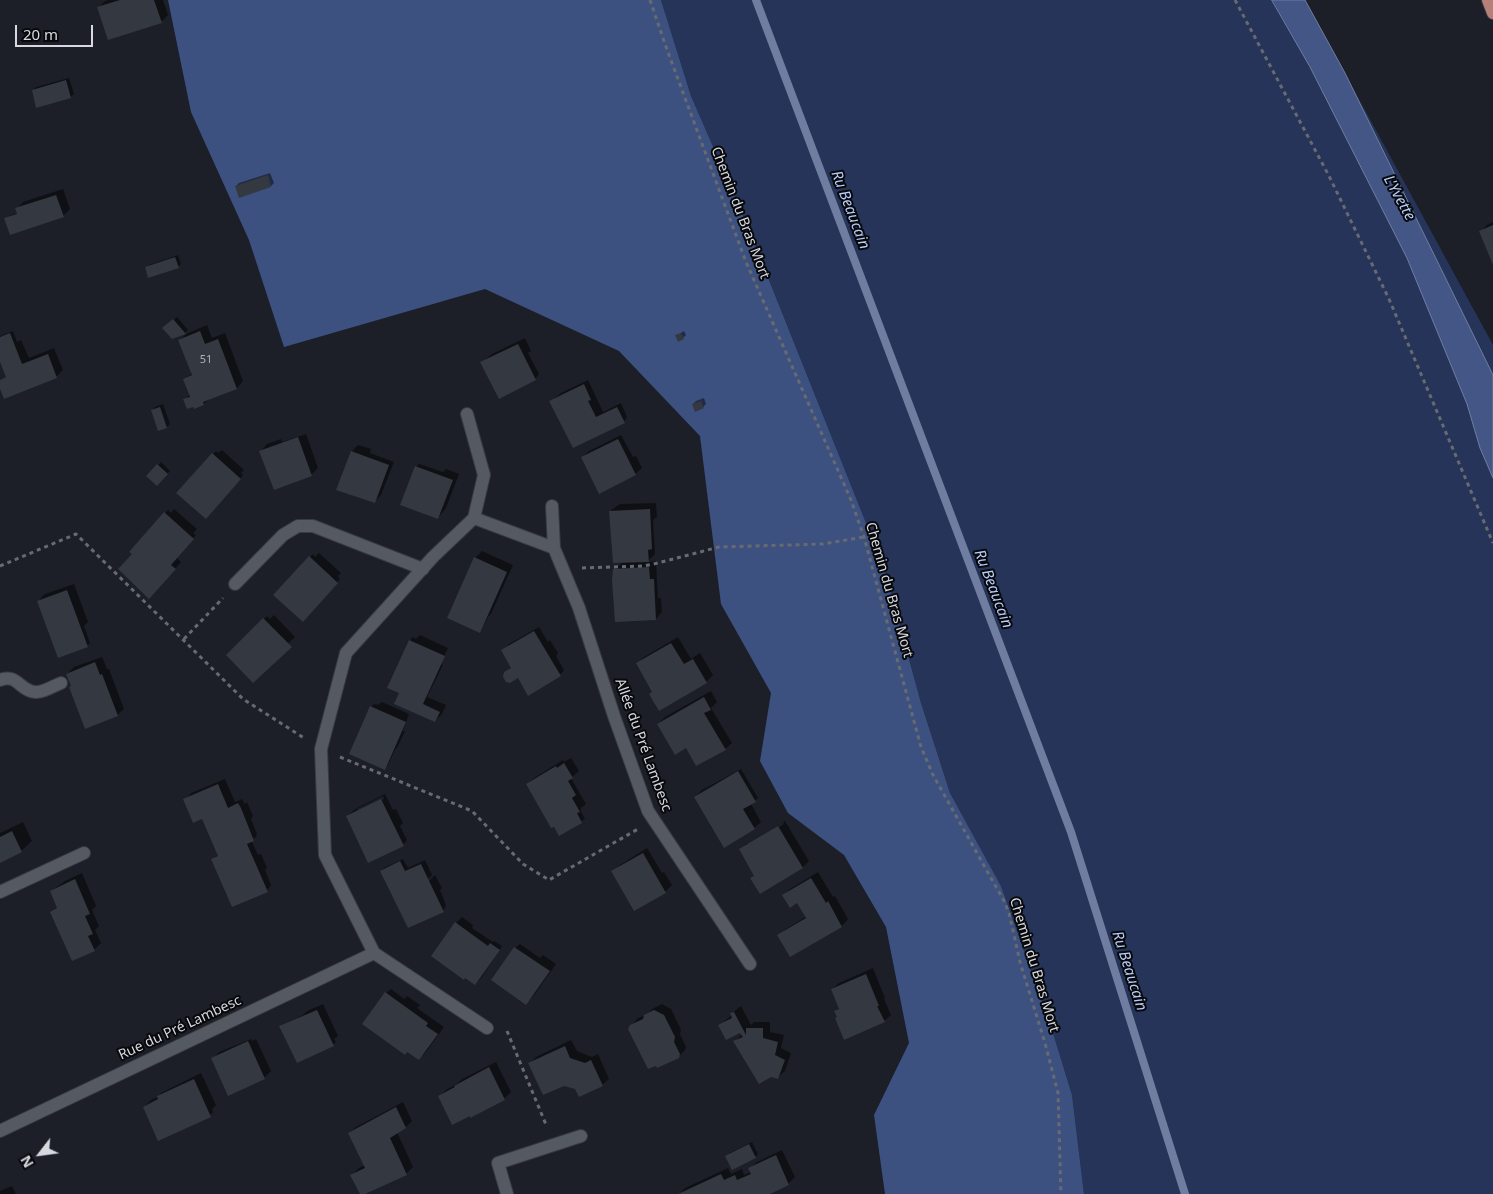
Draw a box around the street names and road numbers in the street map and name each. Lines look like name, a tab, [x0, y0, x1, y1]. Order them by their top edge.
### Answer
street label: Chemin du Bras Mort	[707, 145, 773, 281]
street label: Chemin du Bras Mort	[862, 520, 916, 660]
street label: Allée du Pré Lambesc	[611, 676, 675, 814]
street label: Chemin du Bras Mort	[1005, 896, 1063, 1034]
street label: Rue du Pré Lambesc	[116, 992, 244, 1064]

